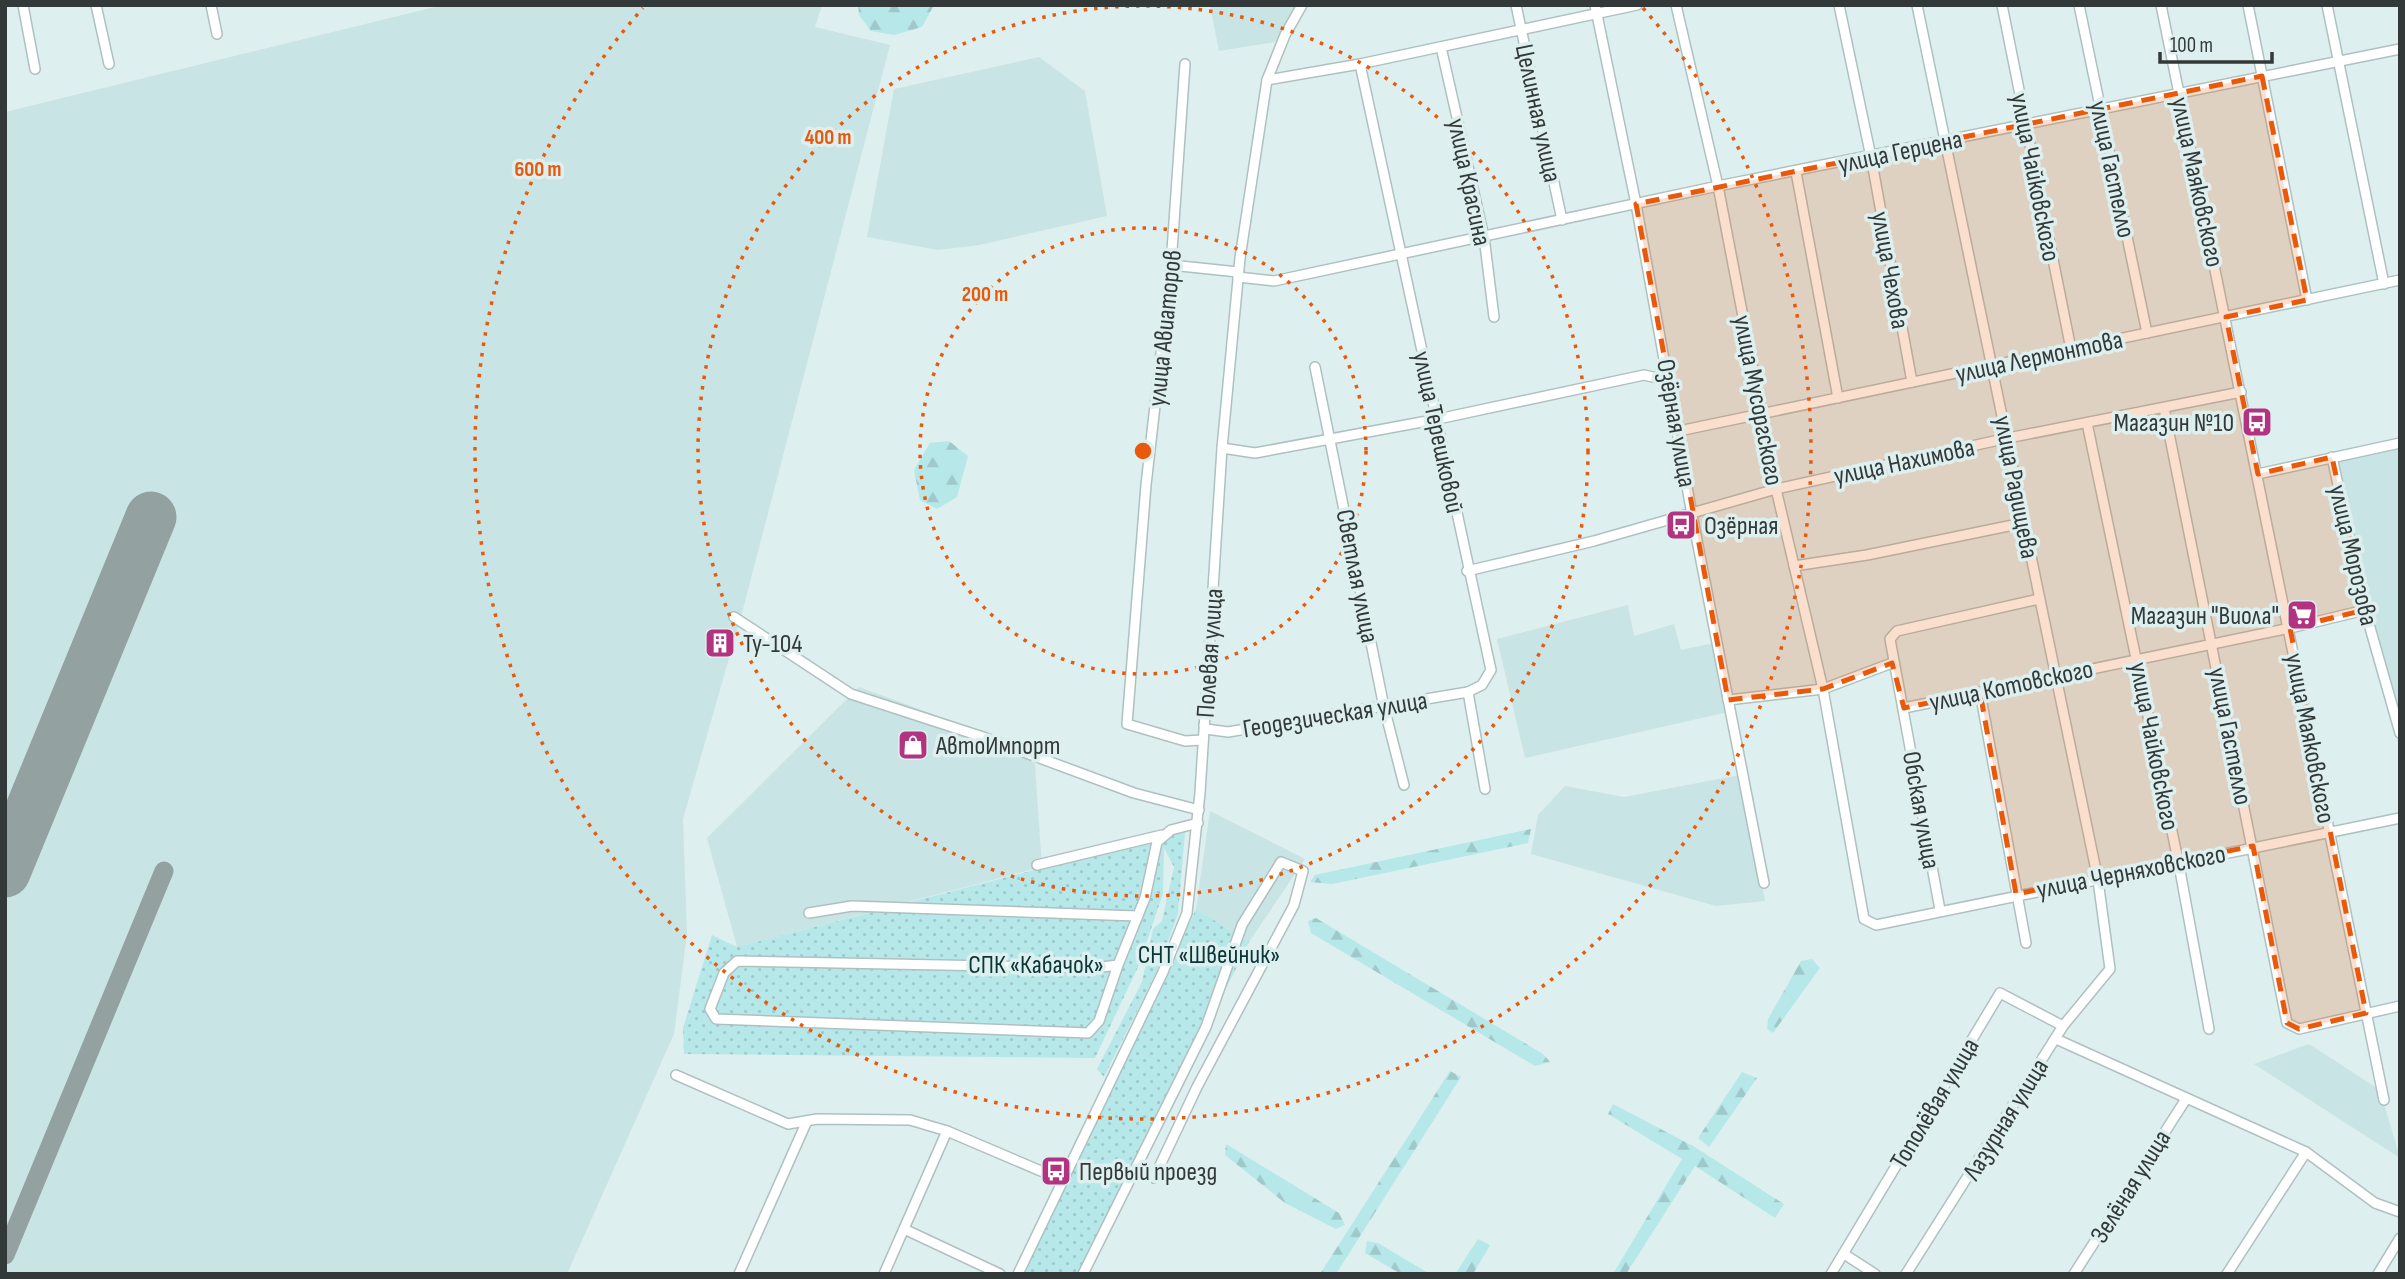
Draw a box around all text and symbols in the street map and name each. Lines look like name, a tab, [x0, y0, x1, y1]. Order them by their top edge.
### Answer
scale bar	[2160, 21, 2272, 65]
text: 100 m	[2170, 33, 2213, 58]
street label: Целинная улица	[1508, 42, 1567, 185]
street label: улица Чайковского	[2003, 91, 2066, 264]
street label: улица Маяковского	[2163, 95, 2230, 270]
street label: улица Гастелло	[2082, 98, 2141, 241]
street label: улица Красина	[1440, 116, 1497, 249]
street label: улица Герцена	[1835, 124, 1965, 181]
text: 400 m	[805, 125, 851, 150]
text: 600 m	[514, 157, 562, 182]
street label: улица Чехова	[1864, 209, 1915, 331]
street label: улица Авиаторов	[1142, 248, 1189, 408]
text: 200 m	[962, 282, 1008, 307]
street label: улица Мусоргского	[1726, 313, 1789, 488]
street label: улица Лермонтова	[1953, 325, 2126, 390]
street label: улица Терешковой	[1405, 349, 1470, 516]
street label: Озёрная улица	[1649, 357, 1702, 490]
bus stop icon: Магазин №10	[2240, 405, 2274, 439]
place label: Магазин №10	[2113, 408, 2234, 439]
street label: улица Радищева	[1986, 413, 2045, 561]
street label: улица Нахимова	[1831, 432, 1977, 492]
centre of rings	[1131, 439, 1155, 463]
street label: улица Морозова	[2321, 482, 2384, 629]
street label: Светлая улица	[1328, 507, 1385, 646]
bus stop icon: Озёрная	[1664, 508, 1698, 542]
place label: Озёрная	[1704, 511, 1779, 542]
street label: Полевая улица	[1191, 587, 1230, 719]
supermarket icon: Магазин "Виола"	[2285, 598, 2319, 632]
place label: Магазин "Виола"	[2131, 601, 2279, 632]
building icon: Ту-104	[703, 626, 737, 660]
place label: Ту-104	[743, 629, 802, 660]
street label: улица Маяковского	[2278, 651, 2341, 826]
street label: улица Котовского	[1927, 654, 2096, 719]
street label: улица Чайковского	[2122, 660, 2185, 833]
street label: улица Гастелло	[2201, 665, 2258, 808]
street label: Геодезическая улица	[1241, 686, 1430, 745]
shop icon: АвтоИмпорт	[896, 728, 930, 762]
place label: АвтоИмпорт	[935, 731, 1061, 762]
street label: Обская улица	[1895, 749, 1946, 871]
street label: улица Черняховского	[2034, 839, 2228, 906]
park label: СНТ «Швейник»	[1138, 940, 1280, 971]
park label: СПК «Кабачок»	[968, 950, 1104, 981]
street label: Тополёвая улица	[1884, 1033, 1986, 1175]
street label: Лазурная улица	[1956, 1053, 2056, 1187]
street label: Зелёная улица	[2084, 1125, 2178, 1249]
bus stop icon: Первый проезд	[1039, 1154, 1073, 1188]
place label: Первый проезд	[1079, 1157, 1217, 1188]

